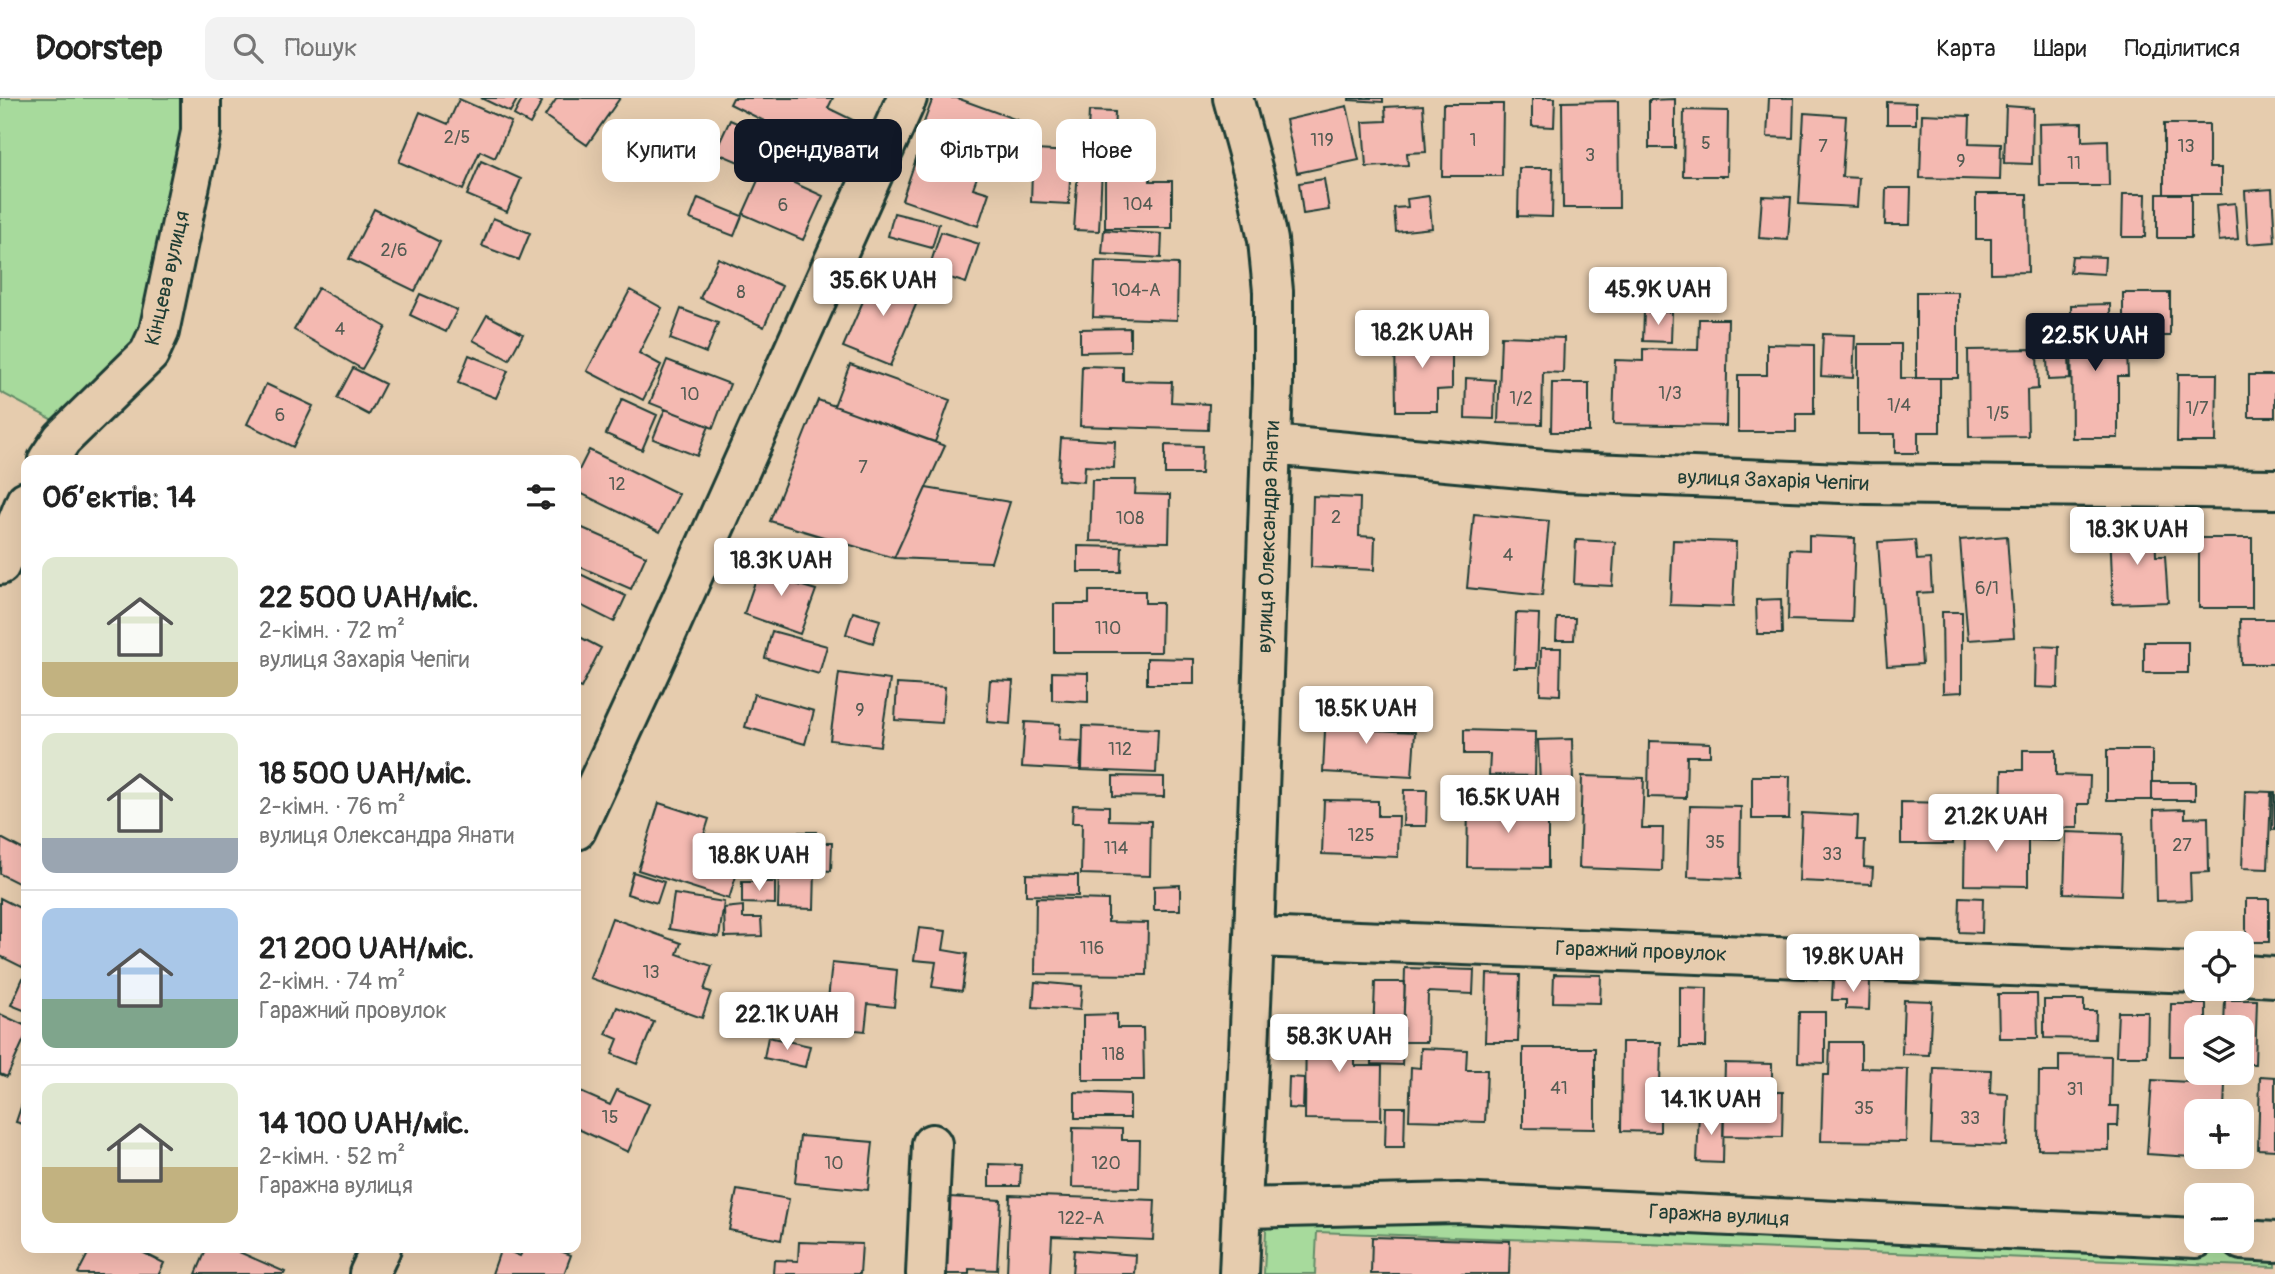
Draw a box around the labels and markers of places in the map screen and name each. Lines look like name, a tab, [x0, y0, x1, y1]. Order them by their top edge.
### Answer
pin: 35.6K UAH	[803, 258, 963, 318]
pin: 45.9K UAH	[1578, 268, 1738, 327]
pin: 18.2K UAH	[1342, 310, 1502, 370]
pin: 22.5K UAH	[2015, 314, 2175, 373]
pin: 18.3K UAH	[2057, 508, 2217, 567]
pin: 18.3K UAH	[701, 538, 861, 598]
pin: 18.5K UAH	[1286, 686, 1446, 746]
pin: 16.5K UAH	[1428, 776, 1588, 835]
pin: 21.2K UAH	[1916, 794, 2076, 854]
pin: 18.8K UAH	[679, 834, 839, 893]
pin: 19.8K UAH	[1773, 934, 1933, 994]
pin: 22.1K UAH	[707, 992, 867, 1052]
pin: 58.3K UAH	[1259, 1014, 1419, 1074]
pin: 14.1K UAH	[1631, 1077, 1791, 1137]

